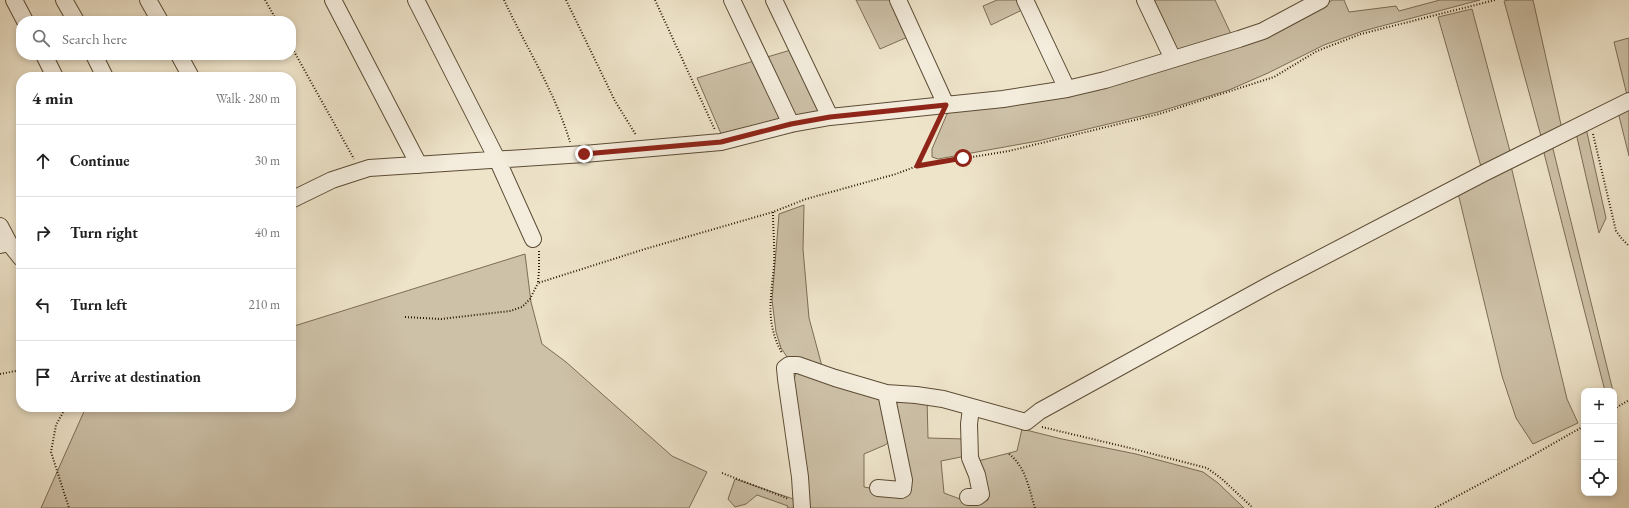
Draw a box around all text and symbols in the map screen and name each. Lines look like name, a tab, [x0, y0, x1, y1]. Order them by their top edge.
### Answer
search box	[16, 16, 296, 60]
icon: search	[30, 27, 52, 49]
text: Search here	[62, 29, 127, 48]
text: 4 min	[32, 87, 73, 109]
text: Walk · 280 m	[216, 90, 280, 107]
route end	[575, 145, 593, 163]
route start	[954, 149, 972, 167]
icon: ahead	[32, 150, 54, 172]
text: Continue	[70, 151, 130, 170]
text: 30 m	[255, 152, 280, 169]
icon: right	[32, 222, 54, 244]
text: Turn right	[70, 223, 138, 242]
text: 40 m	[255, 224, 280, 241]
icon: left	[32, 294, 54, 316]
text: Turn left	[70, 295, 127, 314]
text: 210 m	[249, 296, 280, 313]
icon: arrive	[32, 366, 54, 388]
text: Arrive at destination	[70, 367, 201, 386]
map controls	[1581, 388, 1617, 496]
button: +	[1581, 388, 1617, 424]
button: −	[1581, 424, 1617, 460]
button: locate	[1581, 460, 1617, 496]

